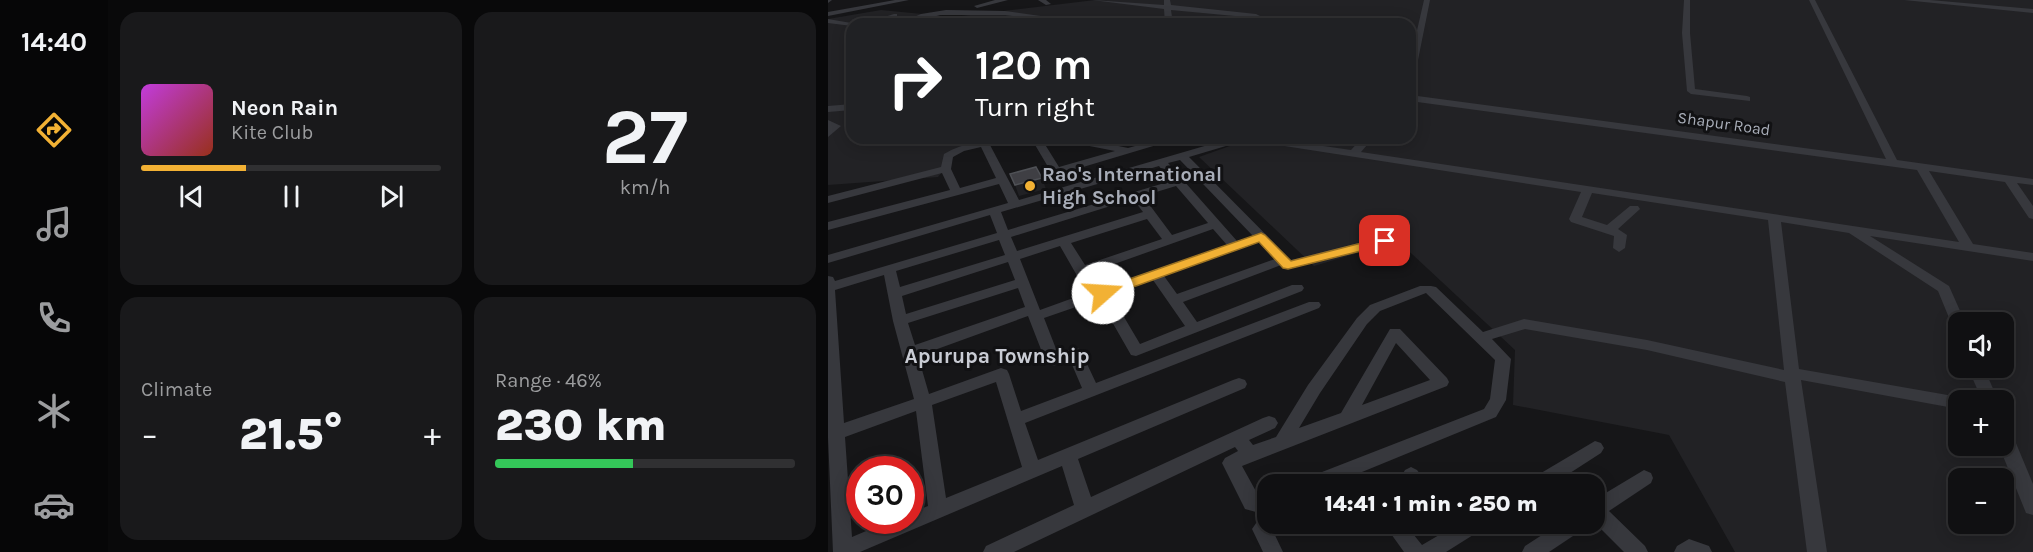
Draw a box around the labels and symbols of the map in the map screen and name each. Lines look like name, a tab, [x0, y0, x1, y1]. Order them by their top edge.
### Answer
street label: Shapur Road	[1676, 108, 1772, 139]
place label: Rao's International High School	[1042, 163, 1222, 209]
marker: Rao's International High School	[1023, 179, 1037, 193]
pin	[1359, 215, 1410, 266]
position arrow	[1071, 261, 1135, 325]
district label: Apurupa Township	[905, 344, 1089, 368]
speed limit sign: 30	[846, 456, 924, 534]

